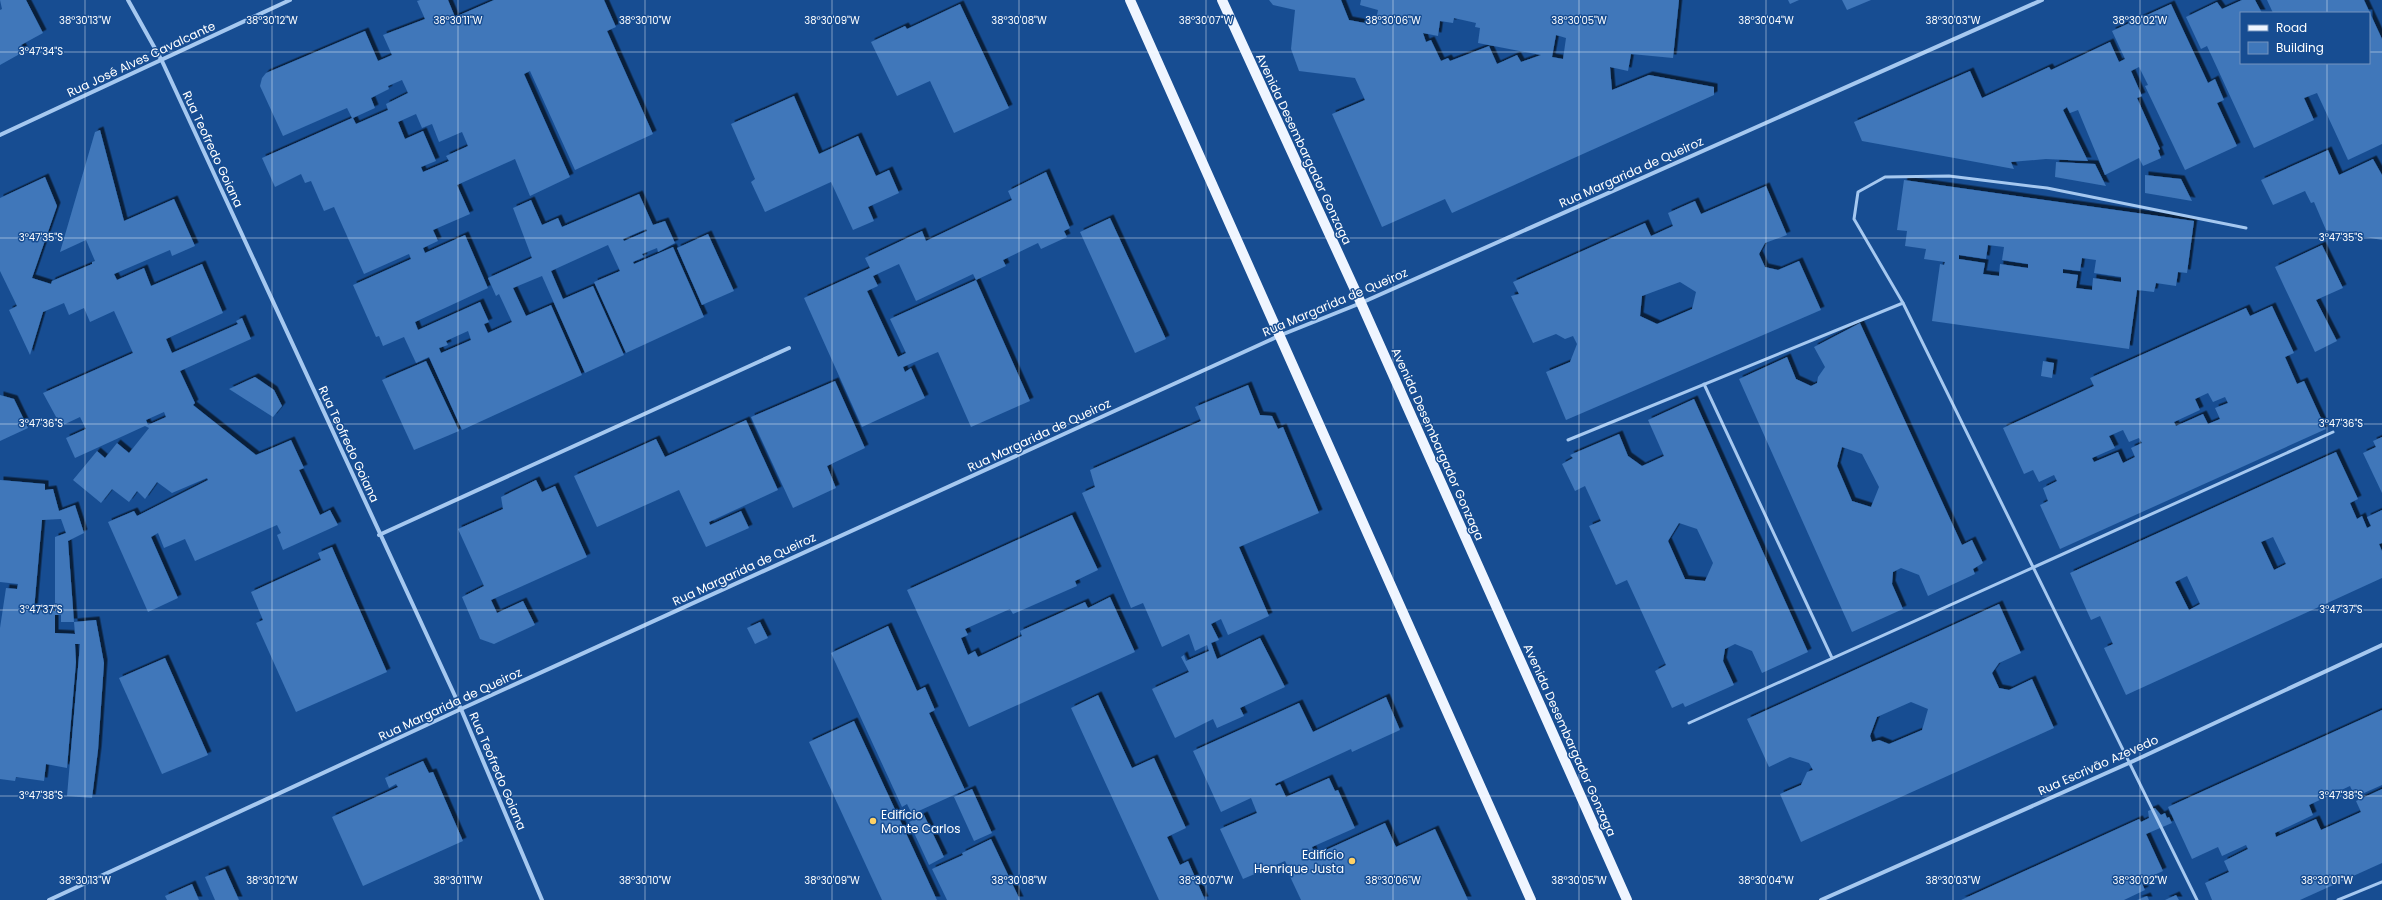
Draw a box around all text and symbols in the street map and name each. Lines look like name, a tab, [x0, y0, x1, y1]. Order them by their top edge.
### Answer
legend	[2240, 12, 2370, 64]
text: 38°30'13"W	[59, 13, 111, 28]
text: 38°30'12"W	[246, 13, 298, 28]
text: 38°30'11"W	[433, 13, 483, 28]
text: 38°30'10"W	[619, 13, 671, 28]
text: 38°30'09"W	[804, 13, 860, 28]
text: 38°30'08"W	[991, 13, 1047, 28]
text: 38°30'07"W	[1179, 13, 1233, 28]
text: 38°30'06"W	[1365, 13, 1421, 28]
text: 38°30'05"W	[1551, 13, 1607, 28]
text: 38°30'04"W	[1738, 13, 1794, 28]
text: 38°30'03"W	[1926, 13, 1981, 28]
text: 38°30'02"W	[2113, 13, 2168, 28]
street label: Rua José Alves Cavalcante	[64, 17, 218, 101]
text: Road	[2276, 19, 2307, 36]
text: Building	[2276, 39, 2324, 56]
text: 3°47'34"S	[19, 44, 63, 59]
street label: Avenida Desembargador Gonzaga	[1252, 51, 1356, 247]
street label: Rua Teofredo Goiana	[179, 88, 247, 210]
street label: Rua Margarida de Queiroz	[1556, 132, 1706, 212]
text: 3°47'35"S	[19, 230, 63, 245]
text: 3°47'35"S	[2319, 230, 2363, 245]
street label: Rua Margarida de Queiroz	[1260, 264, 1410, 340]
street label: Avenida Desembargador Gonzaga	[1388, 345, 1488, 543]
street label: Rua Teofredo Goiana	[315, 383, 383, 505]
street label: Rua Margarida de Queiroz	[965, 394, 1113, 476]
text: 3°47'36"S	[19, 416, 63, 431]
text: 3°47'36"S	[2319, 416, 2363, 431]
street label: Rua Margarida de Queiroz	[670, 528, 818, 610]
text: 3°47'37"S	[19, 602, 63, 617]
text: 3°47'37"S	[2319, 602, 2363, 617]
street label: Avenida Desembargador Gonzaga	[1520, 641, 1620, 839]
street label: Rua Margarida de Queiroz	[376, 663, 524, 745]
street label: Rua Teofredo Goiana	[465, 709, 531, 833]
street label: Rua Escrivão Azevedo	[2035, 731, 2161, 799]
text: 3°47'38"S	[19, 788, 63, 803]
text: 3°47'38"S	[2319, 788, 2363, 803]
place label: Edifício Monte Carlos	[881, 806, 960, 837]
marker: Edifício Monte Carlos	[868, 816, 878, 826]
place label: Edifício Henrique Justa	[1254, 846, 1344, 877]
marker: Edifício Henrique Justa	[1347, 856, 1357, 866]
text: 38°30'13"W	[59, 873, 111, 888]
text: 38°30'12"W	[246, 873, 298, 888]
text: 38°30'11"W	[433, 873, 483, 888]
text: 38°30'10"W	[619, 873, 671, 888]
text: 38°30'09"W	[804, 873, 860, 888]
text: 38°30'08"W	[991, 873, 1047, 888]
text: 38°30'07"W	[1179, 873, 1233, 888]
text: 38°30'06"W	[1365, 873, 1421, 888]
text: 38°30'05"W	[1551, 873, 1607, 888]
text: 38°30'04"W	[1738, 873, 1794, 888]
text: 38°30'03"W	[1926, 873, 1981, 888]
text: 38°30'02"W	[2113, 873, 2168, 888]
text: 38°30'01"W	[2301, 873, 2353, 888]

